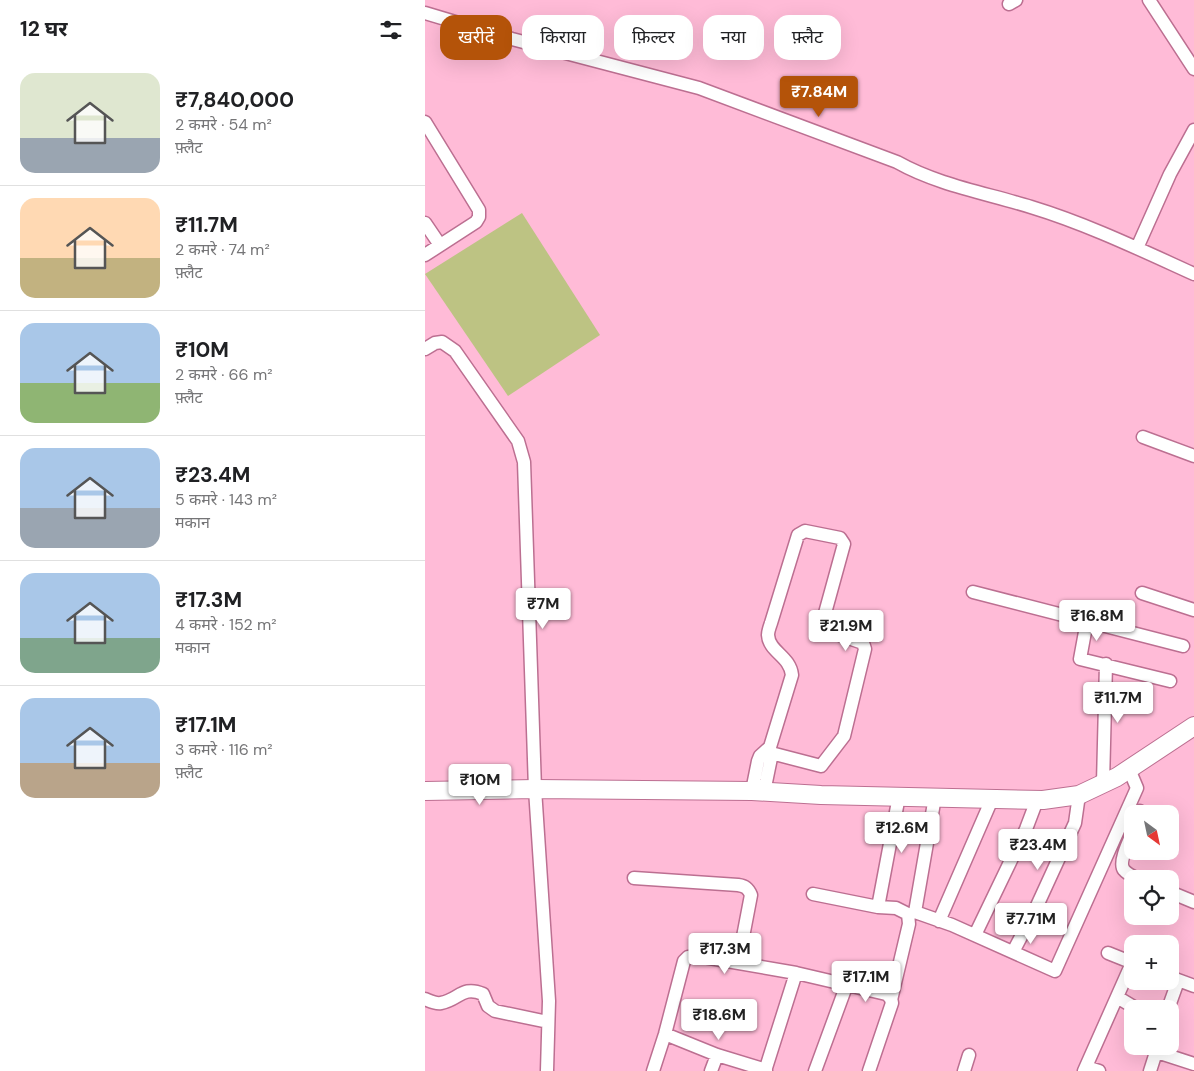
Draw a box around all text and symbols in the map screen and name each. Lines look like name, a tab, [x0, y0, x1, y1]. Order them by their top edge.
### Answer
text: 12 घर	[20, 15, 68, 43]
chip: खरीदें	[440, 15, 512, 60]
chip: किराया	[522, 15, 604, 60]
chip: फ़िल्टर	[614, 15, 693, 60]
chip: नया	[703, 15, 764, 60]
chip: फ़्लैट	[774, 15, 841, 60]
icon: filters	[377, 16, 405, 44]
pin: ₹7.84M	[778, 76, 860, 118]
text: ₹7.84M	[791, 81, 847, 102]
text: ₹7,840,000	[175, 86, 294, 114]
icon: home	[60, 93, 120, 153]
text: 2 कमरे · 54 m²	[175, 114, 272, 135]
text: फ़्लैट	[175, 137, 203, 158]
text: ₹11.7M	[175, 211, 238, 239]
icon: home	[60, 218, 120, 278]
text: 2 कमरे · 74 m²	[175, 239, 270, 260]
text: फ़्लैट	[175, 262, 203, 283]
text: ₹10M	[175, 336, 229, 364]
icon: home	[60, 343, 120, 403]
text: 2 कमरे · 66 m²	[175, 364, 272, 385]
text: फ़्लैट	[175, 387, 203, 408]
text: ₹23.4M	[175, 461, 250, 489]
icon: home	[60, 468, 120, 528]
text: 5 कमरे · 143 m²	[175, 489, 277, 510]
text: मकान	[175, 512, 210, 533]
text: ₹17.3M	[175, 586, 242, 614]
pin: ₹7M	[519, 588, 567, 630]
icon: home	[60, 593, 120, 653]
text: ₹7M	[527, 593, 559, 614]
pin: ₹16.8M	[1056, 600, 1138, 642]
text: ₹16.8M	[1070, 605, 1124, 626]
pin: ₹21.9M	[805, 610, 887, 652]
text: 4 कमरे · 152 m²	[175, 614, 277, 635]
text: ₹21.9M	[820, 615, 872, 636]
text: मकान	[175, 637, 210, 658]
pin: ₹11.7M	[1077, 682, 1159, 724]
text: ₹11.7M	[1094, 687, 1142, 708]
text: ₹17.1M	[175, 711, 236, 739]
icon: home	[60, 718, 120, 778]
text: 3 कमरे · 116 m²	[175, 739, 273, 760]
text: फ़्लैट	[175, 762, 203, 783]
pin: ₹10M	[450, 764, 510, 806]
text: ₹10M	[459, 769, 501, 790]
north arrow	[1124, 805, 1179, 860]
map controls	[1124, 805, 1179, 1055]
pin: ₹12.6M	[861, 812, 943, 854]
text: ₹12.6M	[876, 817, 928, 838]
pin: ₹23.4M	[997, 828, 1079, 871]
text: ₹23.4M	[1009, 834, 1067, 855]
button: locate	[1124, 870, 1179, 925]
pin: ₹7.71M	[990, 902, 1072, 945]
text: ₹7.71M	[1006, 908, 1056, 929]
pin: ₹17.3M	[684, 932, 766, 975]
button: +	[1124, 935, 1179, 990]
text: ₹17.3M	[699, 938, 751, 959]
pin: ₹17.1M	[825, 960, 907, 1003]
text: ₹17.1M	[843, 966, 889, 987]
pin: ₹18.6M	[678, 998, 760, 1041]
button: −	[1124, 1000, 1179, 1055]
text: ₹18.6M	[692, 1004, 746, 1025]

